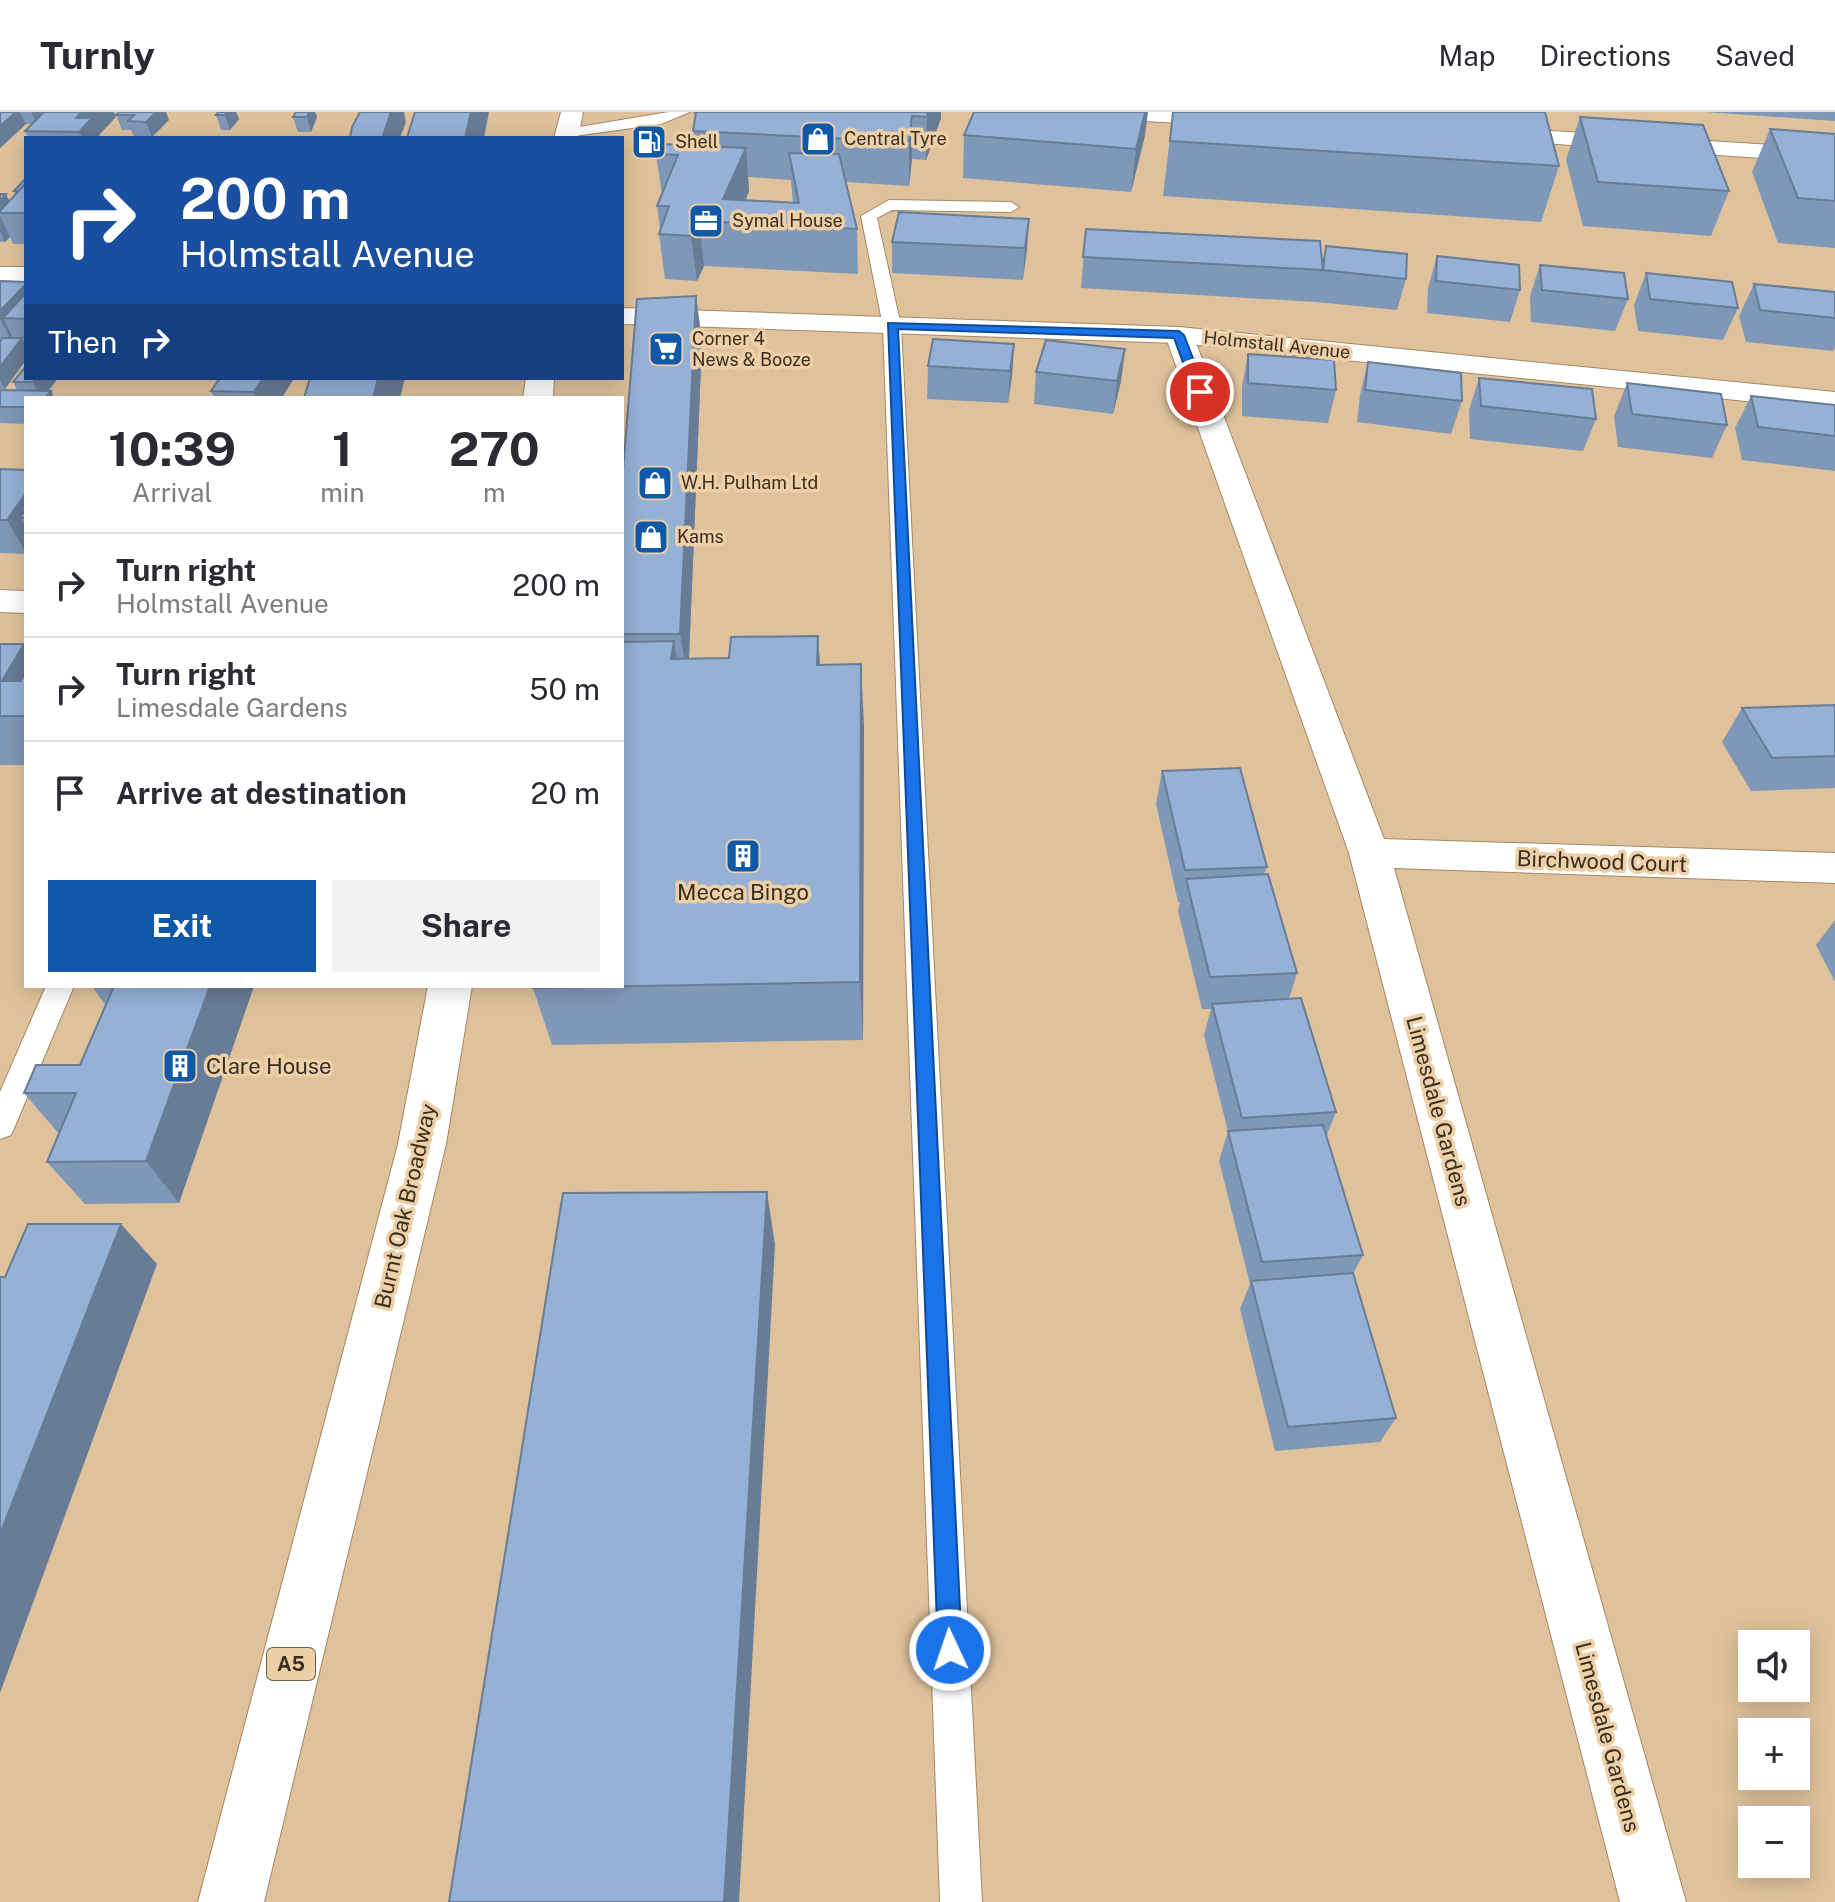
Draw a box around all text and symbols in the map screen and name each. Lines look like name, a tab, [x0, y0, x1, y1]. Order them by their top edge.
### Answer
text: Turnly	[40, 33, 155, 78]
text: Map	[1439, 39, 1495, 72]
text: Directions	[1539, 39, 1671, 72]
text: Saved	[1715, 39, 1795, 72]
shop icon: Central Tyre	[799, 120, 837, 158]
fuel station icon: Shell	[630, 123, 668, 161]
place label: Central Tyre	[844, 128, 947, 149]
place label: Shell	[675, 131, 718, 152]
text: 200 m	[180, 166, 350, 232]
icon: right	[48, 168, 152, 272]
office icon: Symal House	[687, 202, 725, 240]
place label: Symal House	[732, 210, 843, 231]
text: Holmstall Avenue	[180, 233, 475, 275]
icon: right	[133, 320, 177, 364]
text: Then	[48, 324, 117, 360]
street label: Holmstall Avenue	[1203, 326, 1351, 363]
place label: Corner 4 News & Booze	[692, 328, 811, 370]
supermarket icon: Corner 4 News & Booze	[647, 330, 685, 368]
pin	[1166, 358, 1234, 426]
icon: arrive	[1178, 370, 1222, 414]
text: 10:39	[108, 420, 236, 477]
text: 1	[332, 420, 353, 477]
text: 270	[449, 420, 540, 477]
shop icon: W.H. Pulham Ltd	[636, 464, 674, 502]
place label: W.H. Pulham Ltd	[681, 472, 818, 493]
text: Arrival	[132, 477, 212, 508]
text: min	[320, 477, 364, 508]
text: m	[483, 477, 505, 508]
shop icon: Kams	[632, 518, 670, 556]
place label: Kams	[677, 526, 724, 547]
text: Turn right	[116, 552, 256, 588]
icon: right	[48, 563, 92, 607]
text: 200 m	[512, 567, 600, 603]
text: Holmstall Avenue	[116, 588, 329, 619]
text: Turn right	[116, 656, 256, 692]
icon: right	[48, 667, 92, 711]
text: 50 m	[529, 671, 600, 707]
text: Limesdale Gardens	[116, 692, 348, 723]
icon: arrive	[48, 771, 92, 815]
text: Arrive at destination	[116, 775, 407, 811]
text: 20 m	[531, 775, 600, 811]
building icon: Mecca Bingo	[724, 837, 762, 875]
street label: Birchwood Court	[1516, 845, 1688, 877]
place label: Mecca Bingo	[677, 879, 809, 905]
button: Exit	[48, 880, 316, 972]
button: Share	[332, 880, 600, 972]
street label: Limesdale Gardens	[1401, 1013, 1477, 1209]
building icon: Clare House	[161, 1047, 199, 1085]
place label: Clare House	[206, 1053, 331, 1079]
street label: Burnt Oak Broadway	[369, 1101, 441, 1311]
position arrow	[908, 1608, 992, 1692]
map controls	[1738, 1630, 1810, 1878]
button: sound	[1738, 1630, 1810, 1702]
street label: Limesdale Gardens	[1570, 1639, 1646, 1835]
road number: A5	[267, 1648, 315, 1680]
button: +	[1738, 1718, 1810, 1790]
button: −	[1738, 1806, 1810, 1878]

